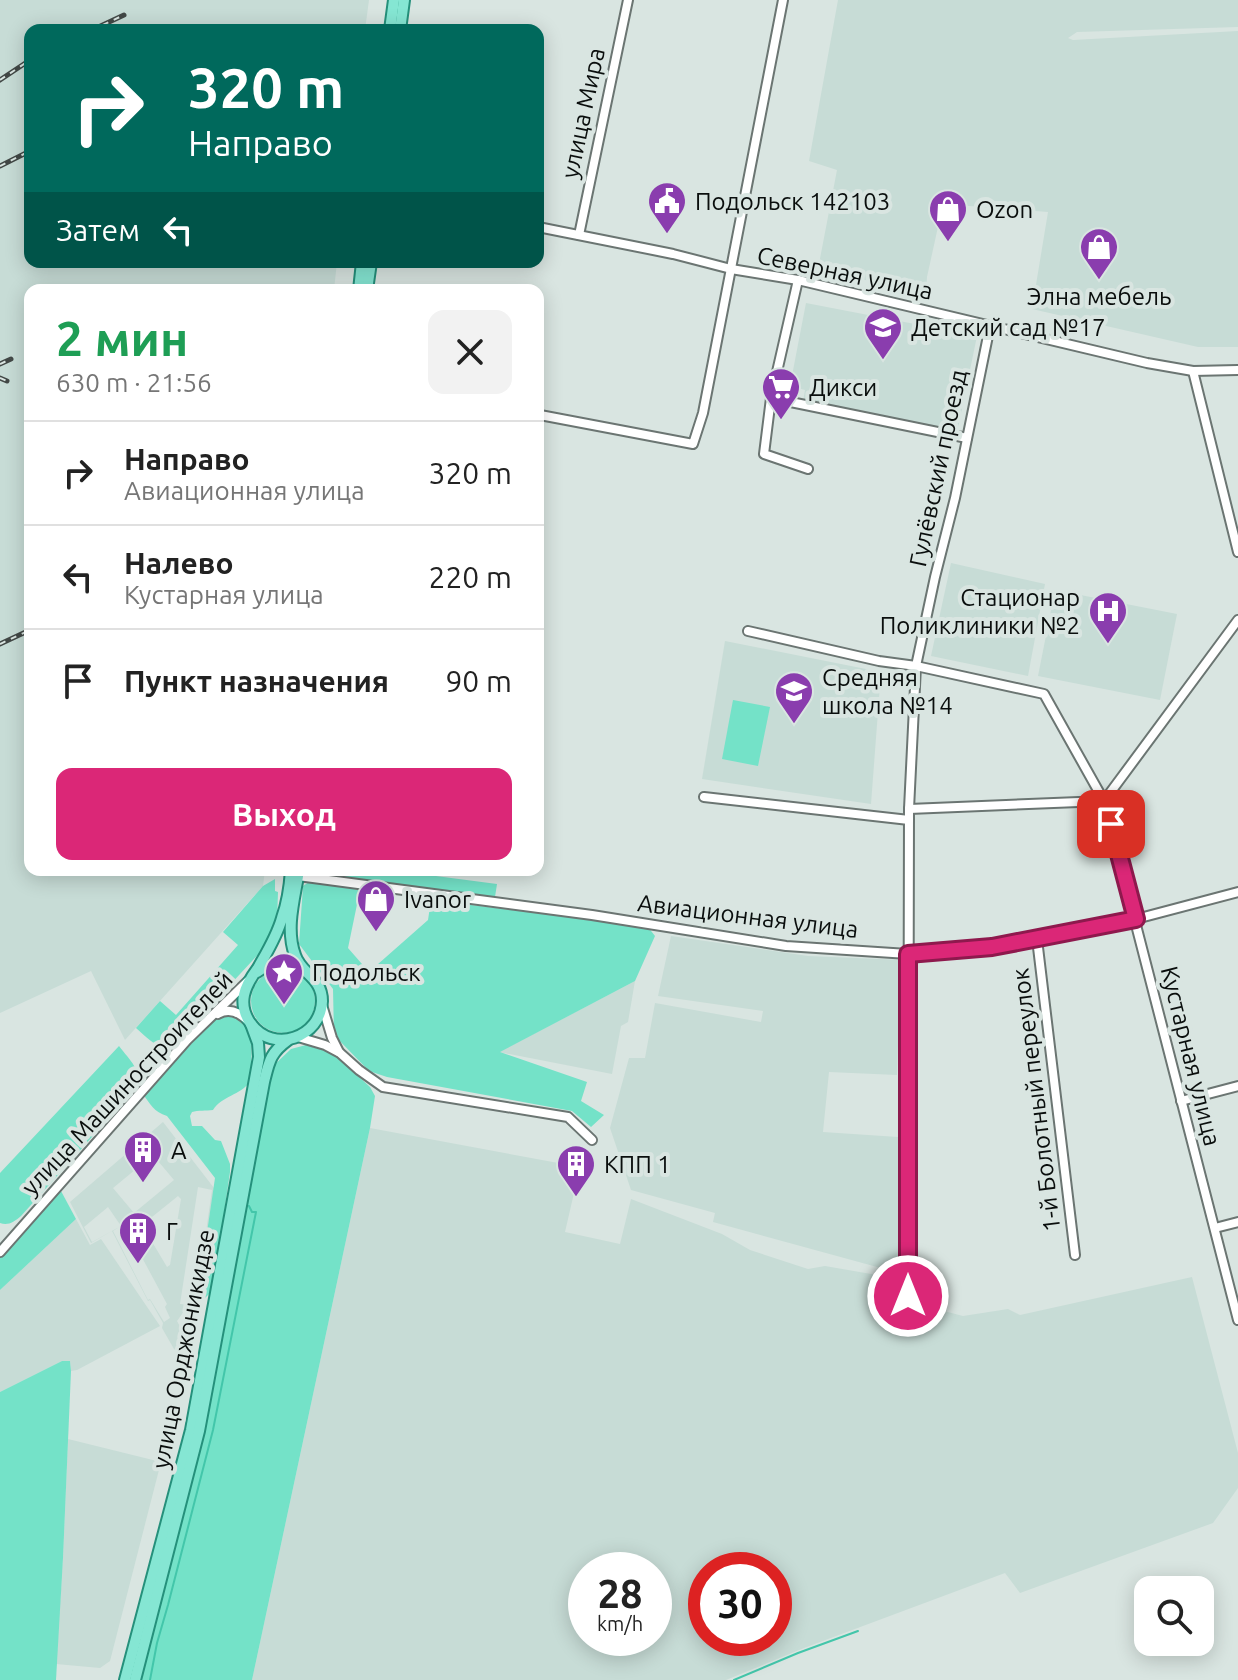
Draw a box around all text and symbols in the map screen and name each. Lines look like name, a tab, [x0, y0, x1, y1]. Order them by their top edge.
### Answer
street label: улица Мира	[556, 45, 610, 181]
icon: right	[56, 56, 160, 160]
text: 320 m	[188, 56, 344, 119]
text: Направо	[188, 122, 333, 163]
public building icon: Подольск 142103	[646, 180, 688, 235]
place label: Подольск 142103	[695, 188, 890, 215]
shop icon: Ozon	[927, 188, 969, 243]
place label: Ozon	[976, 196, 1033, 223]
icon: left	[156, 208, 200, 252]
text: Затем	[56, 213, 140, 247]
shop icon: Элна мебель	[1078, 226, 1120, 281]
street label: Северная улица	[755, 241, 935, 305]
place label: Элна мебель	[1027, 283, 1171, 310]
school or university icon: Детский сад №17	[862, 306, 904, 361]
button: close	[428, 310, 512, 394]
text: 2 мин	[56, 311, 188, 365]
place label: Детский сад №17	[911, 314, 1106, 341]
supermarket icon: Дикси	[760, 366, 802, 421]
street label: Гулёвский проезд	[904, 367, 972, 569]
text: 630 m · 21:56	[56, 368, 212, 397]
place label: Дикси	[809, 374, 877, 401]
text: Направо	[124, 442, 250, 476]
icon: right	[56, 451, 100, 495]
text: 320 m	[428, 456, 512, 490]
text: Авиационная улица	[124, 476, 365, 505]
text: Налево	[124, 546, 234, 580]
icon: left	[56, 555, 100, 599]
text: 220 m	[428, 560, 512, 594]
text: Кустарная улица	[124, 580, 324, 609]
place label: Стационар Поликлиники №2	[880, 584, 1080, 639]
hospital icon: Стационар Поликлиники №2	[1087, 590, 1129, 645]
icon: arrive	[56, 659, 100, 703]
text: Пункт назначения	[124, 664, 389, 698]
text: 90 m	[445, 664, 512, 698]
place label: Средняя школа №14	[822, 664, 953, 719]
school or university icon: Средняя школа №14	[773, 670, 815, 725]
button: Выход	[56, 768, 512, 860]
pin	[1077, 790, 1145, 858]
icon: arrive	[1089, 802, 1133, 846]
shop icon: Ivanor	[355, 878, 397, 933]
place label: Ivanor	[404, 886, 471, 913]
street label: Авиационная улица	[636, 889, 860, 943]
place icon: Подольск	[263, 951, 305, 1006]
place label: Подольск	[312, 959, 421, 986]
street label: Кустарная улица	[1156, 963, 1226, 1149]
street label: улица Машиностроителей	[16, 966, 238, 1200]
street label: 1-й Болотный переулок	[1006, 967, 1066, 1233]
building icon: А	[122, 1129, 164, 1184]
place label: А	[171, 1137, 187, 1164]
building icon: КПП 1	[555, 1143, 597, 1198]
place label: КПП 1	[604, 1151, 671, 1178]
building icon: Г	[117, 1210, 159, 1265]
place label: Г	[166, 1218, 178, 1245]
street label: улица Орджоникидзе	[147, 1227, 219, 1471]
position arrow	[866, 1254, 950, 1338]
speed limit sign: 30	[688, 1552, 792, 1656]
text: 28	[597, 1571, 643, 1616]
map controls	[1134, 1576, 1214, 1656]
button: search	[1134, 1576, 1214, 1656]
text: km/h	[597, 1612, 643, 1635]

